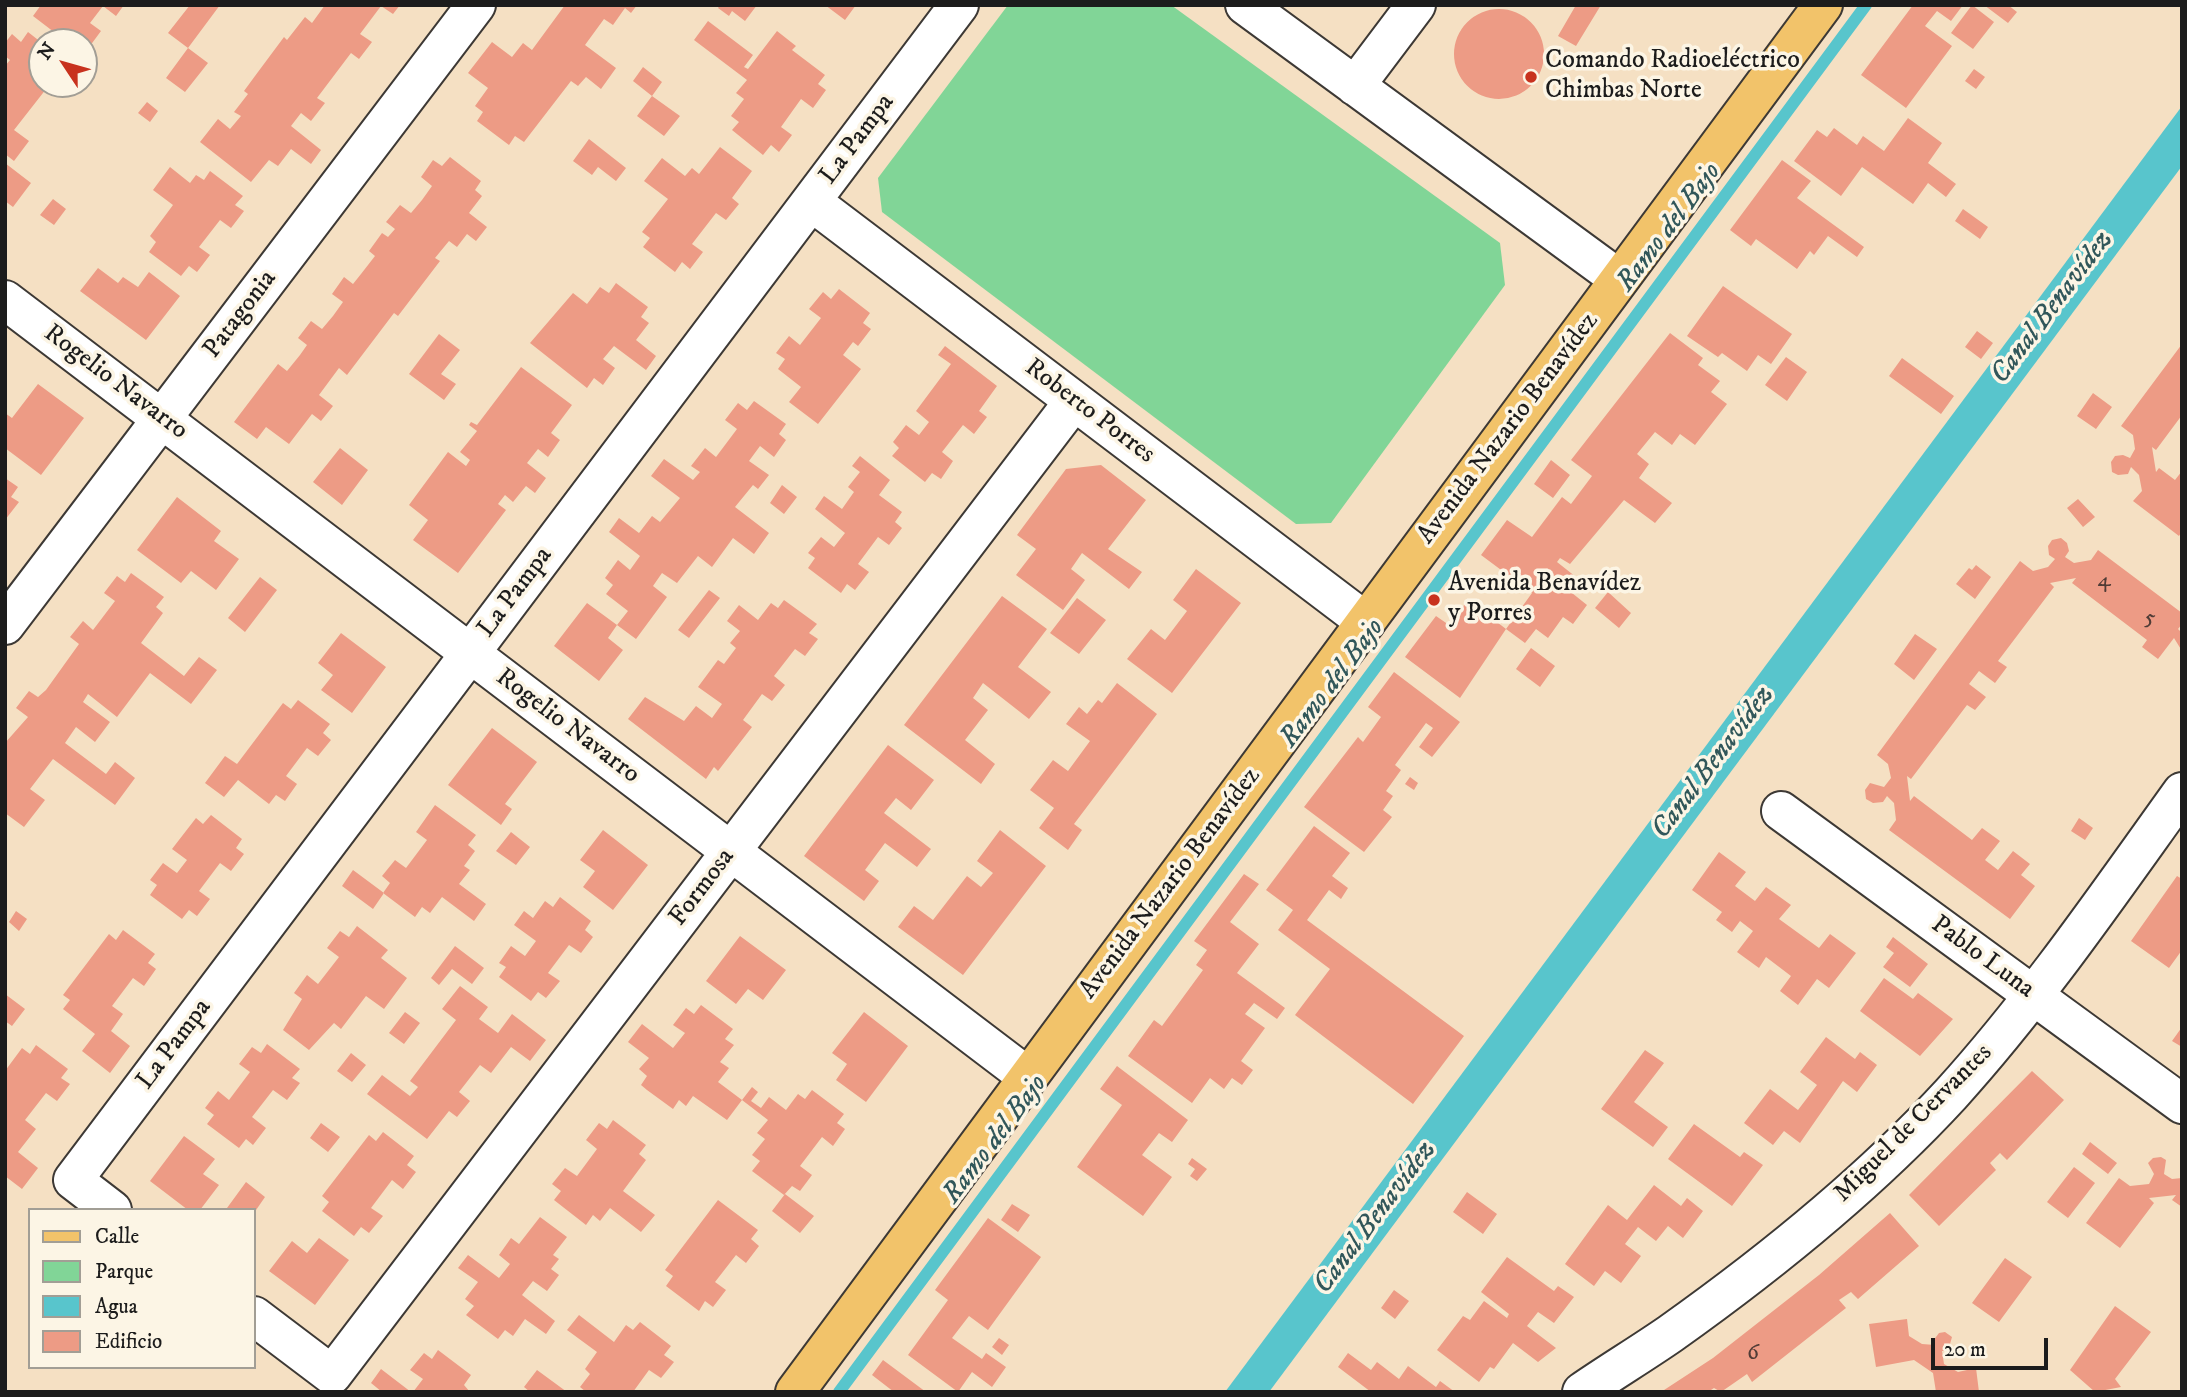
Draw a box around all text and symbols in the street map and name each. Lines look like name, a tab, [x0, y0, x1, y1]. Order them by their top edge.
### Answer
north arrow	[28, 28, 98, 98]
text: N	[33, 38, 61, 65]
place label: Comando Radioeléctrico Chimbas Norte	[1545, 46, 1800, 108]
marker: Comando Radioeléctrico Chimbas Norte	[1523, 69, 1539, 85]
street label: La Pampa	[814, 89, 902, 191]
water label: Ramo del Bajo	[1611, 157, 1729, 299]
water label: Canal Benavídez	[1984, 225, 2122, 391]
street label: Patagonia	[198, 265, 284, 365]
street label: Avenida Nazario Benavídez	[1412, 307, 1606, 551]
street label: Rogelio Navarro	[37, 319, 193, 447]
street label: Roberto Porres	[1018, 353, 1160, 471]
street label: La Pampa	[472, 542, 560, 644]
house number: 4	[2097, 567, 2111, 595]
place label: Avenida Benavídez y Porres	[1448, 569, 1641, 630]
marker: Avenida Benavídez y Porres	[1426, 592, 1442, 608]
house number: 5	[2144, 605, 2156, 633]
water label: Ramo del Bajo	[1274, 613, 1392, 755]
street label: Rogelio Navarro	[489, 663, 645, 791]
water label: Canal Benavídez	[1645, 680, 1783, 846]
street label: Avenida Nazario Benavídez	[1074, 762, 1268, 1006]
street label: Formosa	[664, 843, 742, 933]
street label: Pablo Luna	[1924, 910, 2040, 1006]
street label: La Pampa	[131, 994, 219, 1096]
street label: Miguel de Cervantes	[1828, 1038, 2000, 1210]
water label: Ramo del Bajo	[937, 1069, 1055, 1211]
water label: Canal Benavídez	[1307, 1135, 1445, 1301]
legend	[28, 1208, 256, 1369]
text: Calle	[95, 1224, 139, 1250]
text: Parque	[95, 1259, 153, 1285]
text: Agua	[95, 1294, 138, 1320]
scale bar	[1935, 1324, 2052, 1368]
text: Edificio	[95, 1329, 162, 1355]
text: 20 m	[1944, 1337, 1986, 1363]
house number: 6	[1747, 1340, 1759, 1368]

